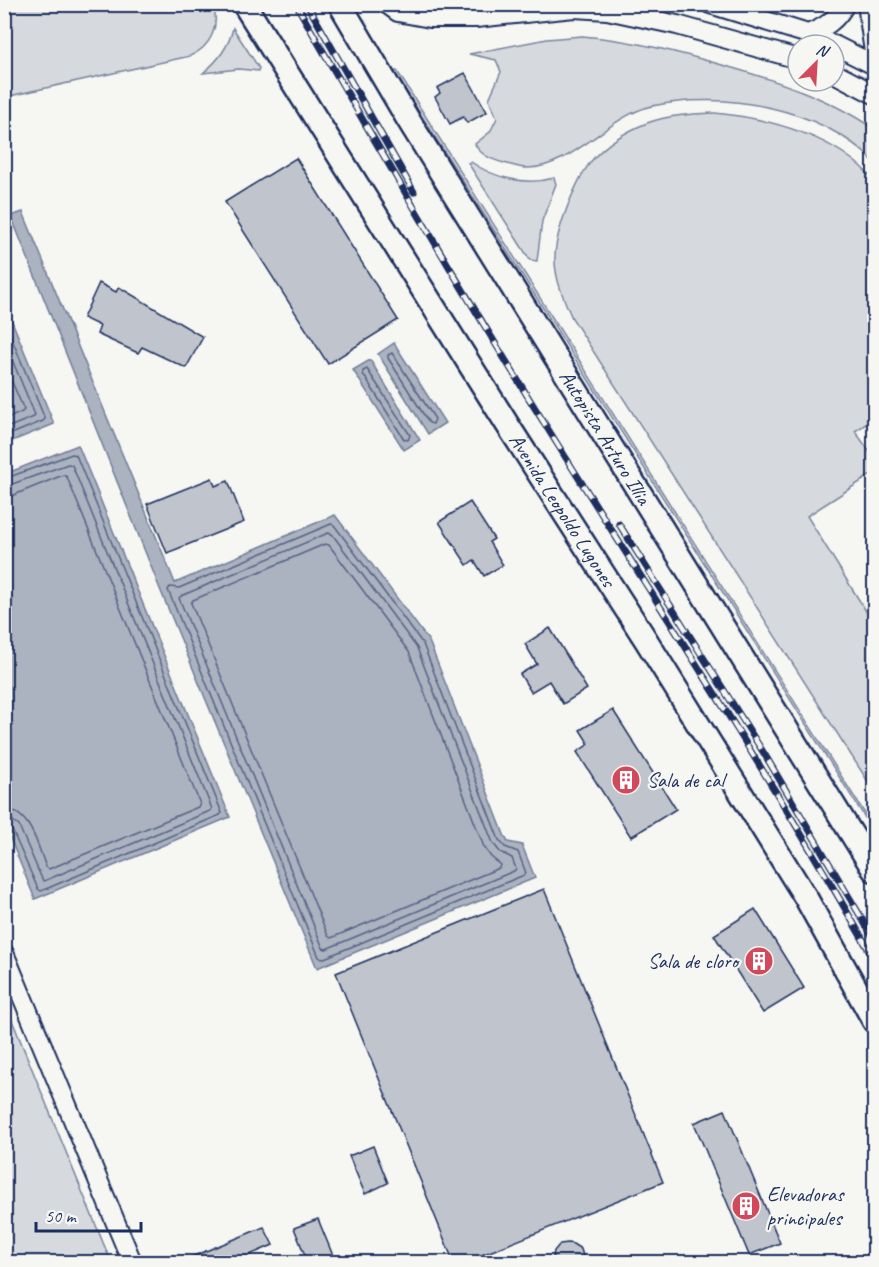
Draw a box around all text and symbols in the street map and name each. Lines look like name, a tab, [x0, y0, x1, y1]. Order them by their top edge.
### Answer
north arrow	[786, 33, 846, 93]
text: N	[813, 39, 833, 63]
street label: Autopista Arturo Illia	[554, 365, 658, 511]
street label: Avenida Leopoldo Lugones	[503, 428, 622, 593]
building icon: Sala de cal	[610, 764, 642, 796]
place label: Sala de cal	[647, 767, 727, 793]
building icon: Sala de cloro	[743, 945, 775, 977]
place label: Sala de cloro	[648, 948, 741, 974]
place label: Elevadoras principales	[767, 1181, 845, 1231]
building icon: Elevadoras principales	[730, 1190, 762, 1222]
scale bar	[36, 1195, 141, 1233]
text: 50 m	[45, 1205, 78, 1227]

